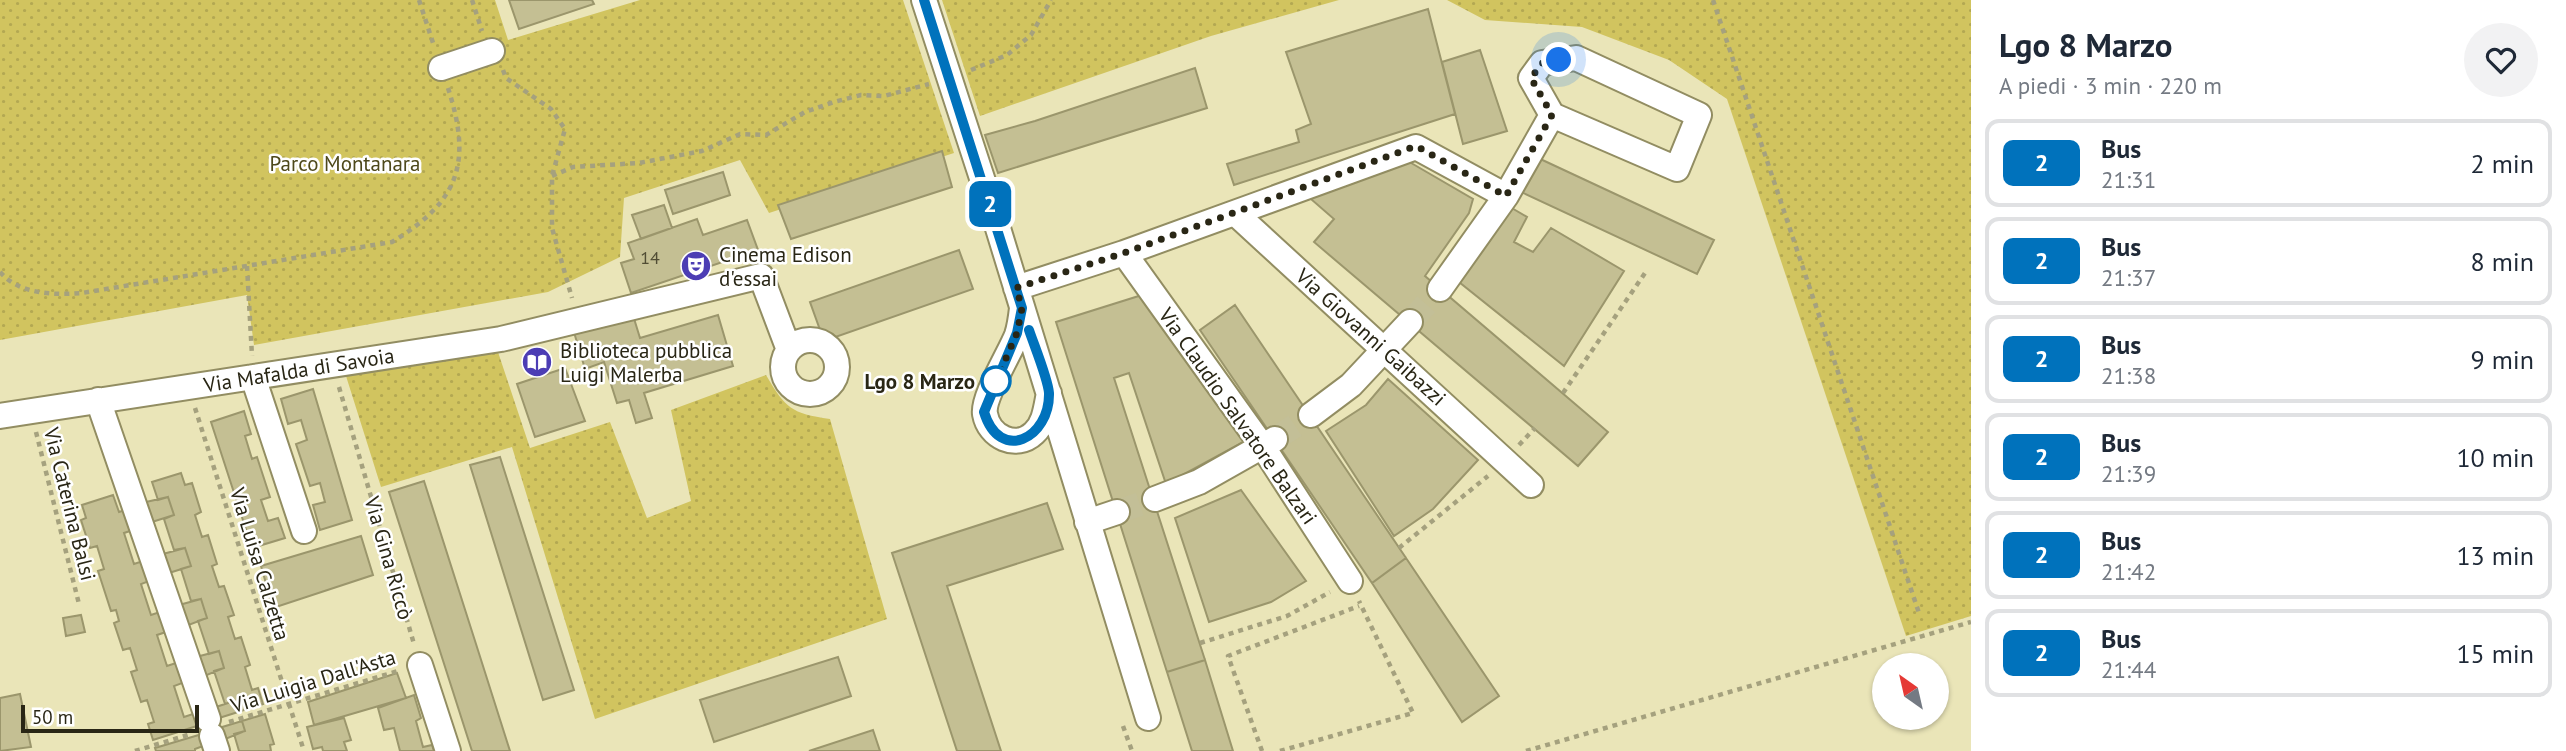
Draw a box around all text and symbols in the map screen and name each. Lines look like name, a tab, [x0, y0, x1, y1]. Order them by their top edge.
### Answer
text: Lgo 8 Marzo	[1999, 23, 2173, 66]
button: heart	[2464, 23, 2538, 97]
your location	[1541, 42, 1576, 77]
text: A piedi · 3 min · 220 m	[1999, 71, 2222, 100]
text: Bus	[2101, 132, 2141, 165]
text: 2	[2035, 147, 2048, 178]
text: 2 min	[2471, 147, 2534, 180]
park label: Parco Montanara	[270, 150, 420, 177]
text: 21:31	[2101, 165, 2156, 194]
line badge: 2	[967, 181, 1013, 227]
text: 2	[983, 188, 997, 219]
text: Bus	[2101, 230, 2141, 263]
place label: Cinema Edison d'essai	[719, 241, 852, 292]
text: 2	[2035, 245, 2048, 276]
text: 8 min	[2471, 245, 2534, 278]
house number: 14	[640, 246, 660, 269]
theatre icon: Cinema Edison d'essai	[679, 249, 713, 283]
street label: Via Giovanni Gaibazzi	[1290, 262, 1452, 412]
text: 21:37	[2101, 263, 2156, 292]
street label: Via Claudio Salvatore Balzari	[1152, 302, 1323, 530]
text: Bus	[2101, 328, 2141, 361]
place label: Biblioteca pubblica Luigi Malerba	[560, 337, 732, 388]
street label: Via Mafalda di Savoia	[201, 342, 396, 399]
text: 2	[2035, 343, 2048, 374]
text: 9 min	[2471, 343, 2534, 376]
library icon: Biblioteca pubblica Luigi Malerba	[520, 345, 554, 379]
text: 21:38	[2101, 361, 2156, 390]
marker: Lgo 8 Marzo	[981, 366, 1011, 396]
place label: Lgo 8 Marzo	[865, 368, 975, 395]
street label: Via Caterina Balsi	[38, 424, 102, 583]
text: Bus	[2101, 426, 2141, 459]
text: 2	[2035, 441, 2048, 472]
text: 10 min	[2456, 441, 2534, 474]
text: 21:39	[2101, 459, 2156, 488]
street label: Via Luisa Calzetta	[224, 483, 296, 644]
street label: Via Gina Riccò	[358, 492, 419, 623]
text: Bus	[2101, 524, 2141, 557]
text: 2	[2035, 539, 2048, 570]
text: 13 min	[2456, 539, 2534, 572]
text: 21:42	[2101, 557, 2156, 586]
text: Bus	[2101, 622, 2141, 655]
text: 2	[2035, 637, 2048, 668]
text: 15 min	[2456, 637, 2534, 670]
street label: Via Luigia Dall'Asta	[226, 643, 399, 719]
north arrow	[1872, 653, 1950, 730]
map controls	[1872, 653, 1949, 730]
text: 21:44	[2101, 655, 2156, 684]
scale bar	[21, 702, 200, 734]
text: 50 m	[32, 705, 73, 729]

